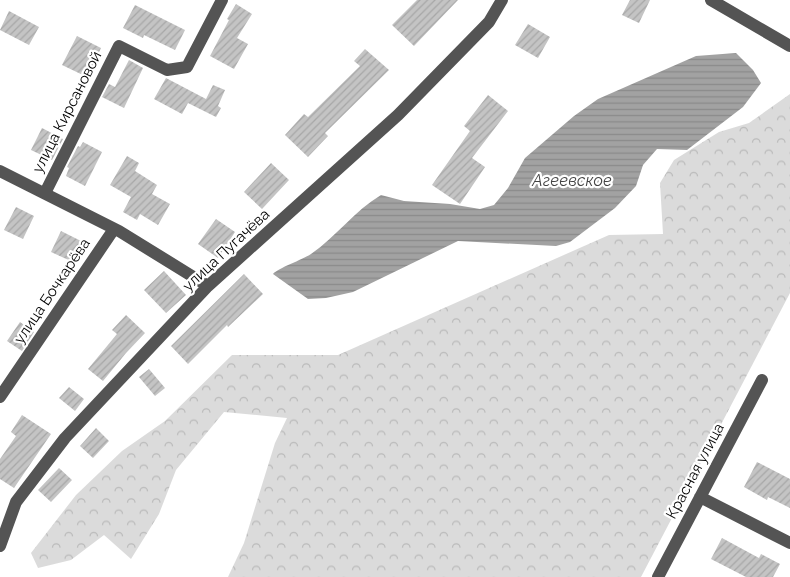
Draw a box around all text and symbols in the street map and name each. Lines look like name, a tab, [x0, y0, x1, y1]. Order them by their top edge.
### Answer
street label: улица Кирсановой	[29, 48, 105, 176]
water label: Агеевское	[531, 171, 612, 190]
street label: улица Пугачёва	[179, 205, 273, 295]
street label: улица Бочкарёва	[10, 235, 94, 347]
street label: Красная улица	[662, 420, 728, 522]

